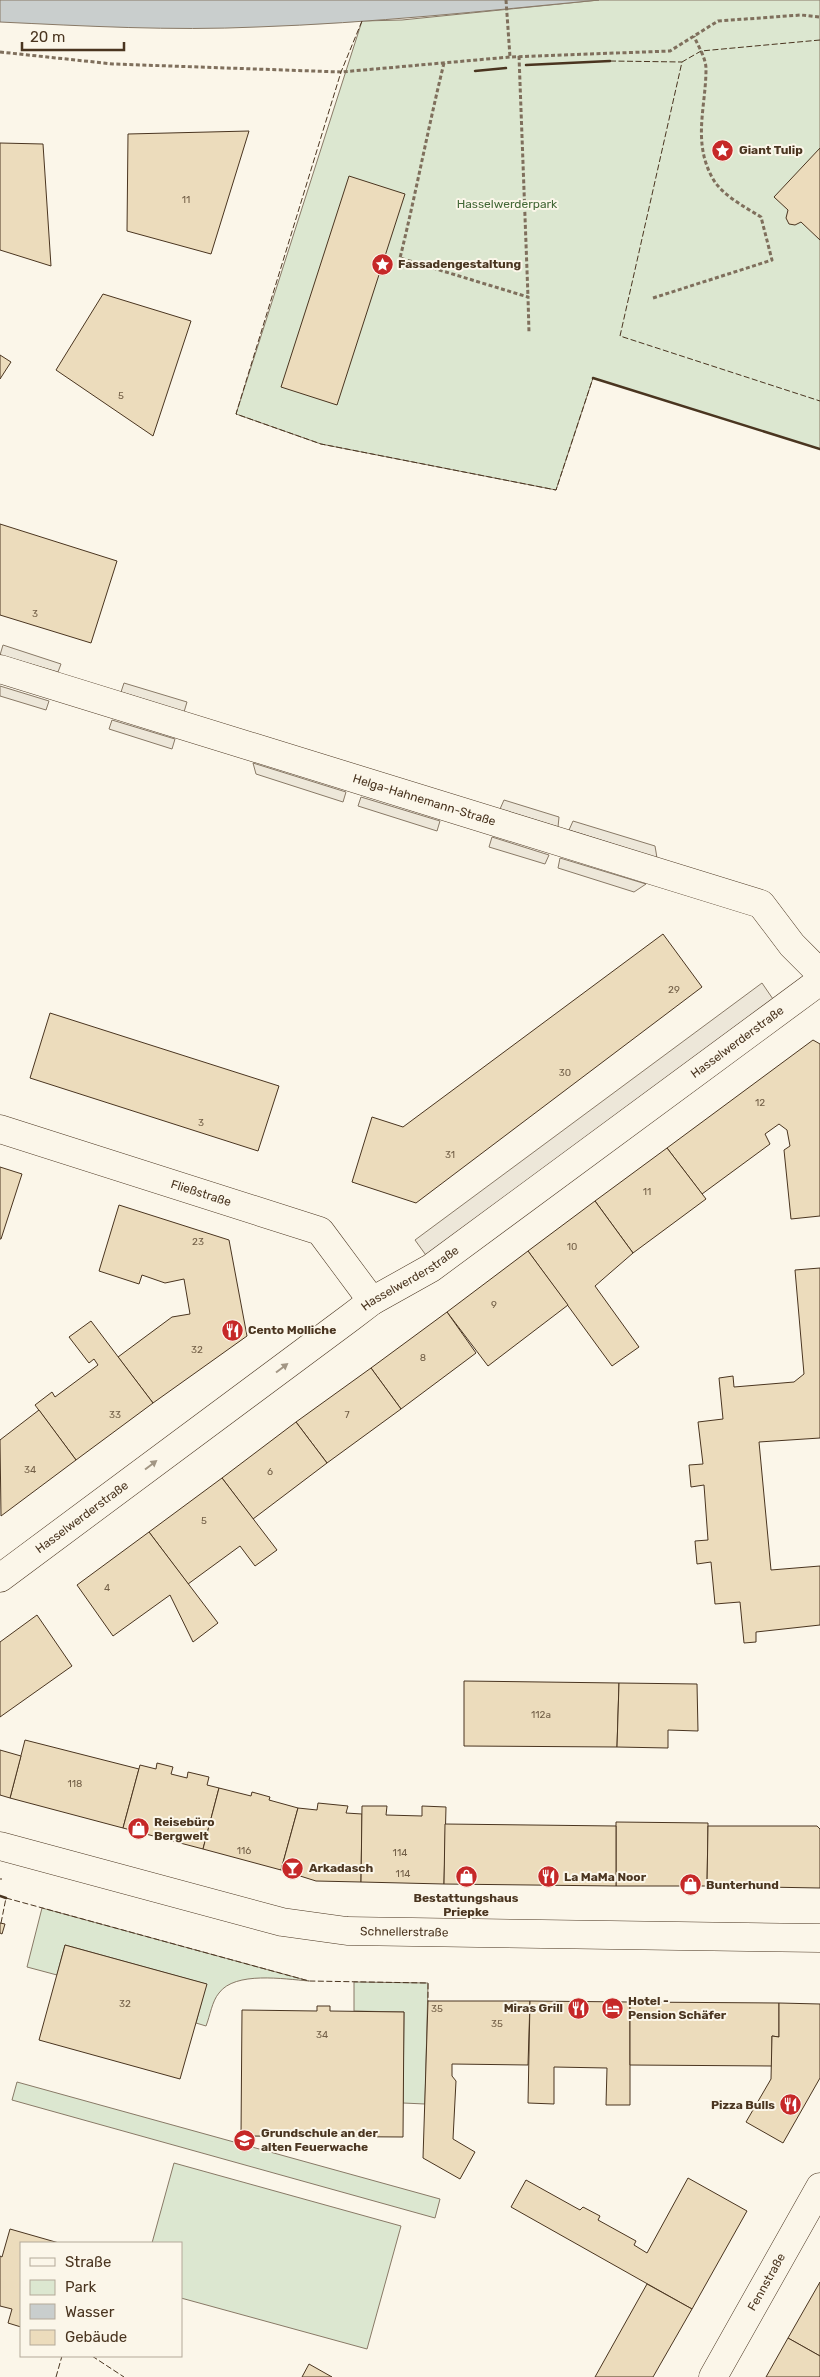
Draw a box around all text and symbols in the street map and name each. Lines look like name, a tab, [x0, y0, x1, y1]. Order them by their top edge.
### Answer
scale bar	[22, 20, 125, 52]
text: 20 m	[30, 28, 65, 46]
place icon: Giant Tulip	[711, 138, 735, 162]
place label: Giant Tulip	[739, 143, 803, 157]
house number: 11	[182, 194, 190, 206]
park label: Hasselwerderpark	[457, 197, 558, 211]
place icon: Fassadengestaltung	[370, 252, 394, 276]
place label: Fassadengestaltung	[398, 257, 521, 271]
house number: 5	[118, 390, 124, 402]
house number: 3	[32, 608, 38, 620]
street label: Helga-Hahnemann-Straße	[351, 771, 498, 829]
house number: 29	[668, 984, 680, 996]
street label: Hasselwerderstraße	[688, 1003, 787, 1081]
house number: 30	[559, 1067, 571, 1079]
house number: 12	[755, 1097, 765, 1109]
house number: 3	[198, 1117, 204, 1129]
house number: 31	[445, 1149, 455, 1161]
street label: Fließstraße	[169, 1177, 233, 1209]
house number: 11	[643, 1186, 651, 1198]
house number: 23	[192, 1236, 204, 1248]
house number: 10	[567, 1241, 577, 1253]
street label: Hasselwerderstraße	[358, 1243, 462, 1314]
house number: 9	[491, 1299, 497, 1311]
restaurant icon: Cento Molliche	[220, 1318, 244, 1342]
place label: Cento Molliche	[248, 1323, 336, 1337]
house number: 32	[191, 1344, 203, 1356]
house number: 8	[420, 1352, 426, 1364]
one-way arrow	[275, 1363, 288, 1374]
house number: 33	[109, 1409, 121, 1421]
house number: 7	[344, 1409, 350, 1421]
one-way arrow	[144, 1460, 157, 1471]
house number: 34	[24, 1464, 36, 1476]
house number: 6	[267, 1466, 273, 1478]
street label: Hasselwerderstraße	[33, 1478, 131, 1556]
house number: 5	[201, 1515, 207, 1527]
house number: 4	[104, 1582, 110, 1594]
house number: 112a	[531, 1709, 551, 1721]
house number: 118	[68, 1778, 82, 1790]
place label: Reisebüro Bergwelt	[154, 1815, 215, 1843]
shop icon: Reisebüro Bergwelt	[126, 1817, 150, 1841]
house number: 116	[237, 1845, 251, 1857]
house number: 114	[393, 1847, 407, 1859]
bar icon: Arkadasch	[281, 1856, 305, 1880]
place label: Arkadasch	[309, 1861, 373, 1875]
shop icon: Bestattungshaus Priepke	[454, 1865, 478, 1889]
restaurant icon: La MaMa Noor	[536, 1865, 560, 1889]
house number: 114	[396, 1868, 410, 1880]
place label: La MaMa Noor	[564, 1870, 647, 1884]
shop icon: Bunterhund	[678, 1873, 702, 1897]
place label: Bunterhund	[706, 1878, 779, 1892]
place label: Bestattungshaus Priepke	[414, 1891, 519, 1919]
street label: Schnellerstraße	[360, 1924, 449, 1940]
place label: Hotel - Pension Schäfer	[628, 1994, 727, 2022]
restaurant icon: Miras Grill	[567, 1996, 591, 2020]
hotel icon: Hotel - Pension Schäfer	[600, 1996, 624, 2020]
house number: 32	[119, 1998, 131, 2010]
place label: Miras Grill	[504, 2001, 563, 2015]
house number: 35	[431, 2003, 443, 2015]
house number: 35	[491, 2018, 503, 2030]
house number: 34	[316, 2029, 328, 2041]
restaurant icon: Pizza Bulls	[779, 2093, 803, 2117]
place label: Pizza Bulls	[711, 2098, 775, 2112]
place label: Grundschule an der alten Feuerwache	[261, 2126, 378, 2154]
school or university icon: Grundschule an der alten Feuerwache	[233, 2128, 257, 2152]
legend	[20, 2242, 182, 2357]
street label: Fennstraße	[745, 2251, 788, 2313]
text: Straße	[65, 2253, 111, 2271]
text: Park	[65, 2278, 96, 2296]
text: Wasser	[65, 2303, 115, 2321]
text: Gebäude	[65, 2328, 127, 2346]

